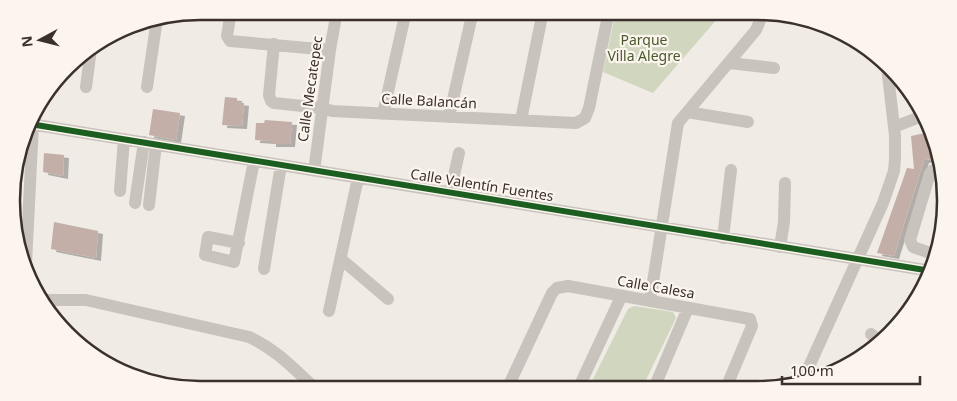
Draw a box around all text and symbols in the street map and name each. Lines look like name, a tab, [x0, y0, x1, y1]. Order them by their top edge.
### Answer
north arrow	[15, 15, 65, 65]
park label: Parque Villa Alegre	[607, 30, 681, 65]
street label: Calle Mecatepec	[293, 34, 326, 143]
text: N	[16, 35, 37, 48]
street label: Calle Balancán	[381, 89, 477, 112]
street label: Calle Valentín Fuentes	[409, 164, 555, 205]
street label: Calle Calesa	[616, 270, 696, 303]
scale bar	[782, 354, 920, 386]
text: 100 m	[790, 360, 834, 380]

